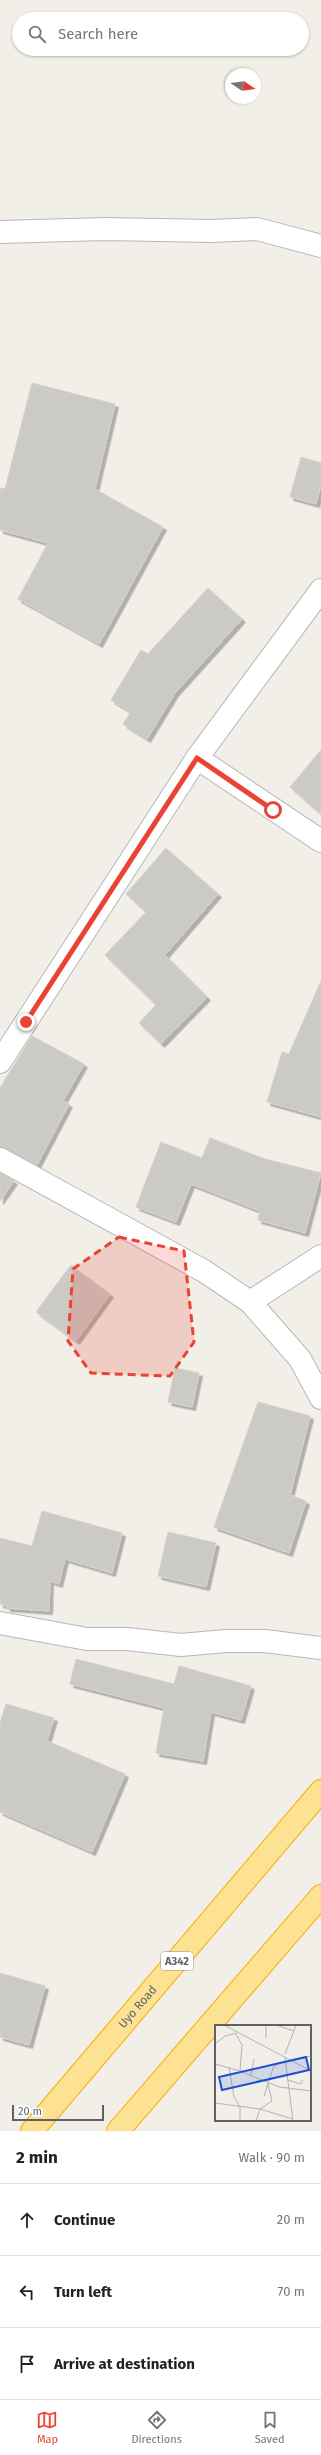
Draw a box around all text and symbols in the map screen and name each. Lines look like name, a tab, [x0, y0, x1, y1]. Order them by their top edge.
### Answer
search box	[12, 12, 309, 56]
icon: search	[26, 23, 48, 45]
text: Search here	[58, 25, 138, 43]
north arrow	[225, 68, 261, 104]
route start	[264, 801, 282, 819]
route end	[17, 1013, 35, 1031]
road number: A342	[161, 1952, 193, 1970]
street label: Uyo Road	[115, 1983, 160, 2031]
inset map	[215, 2025, 311, 2121]
scale bar	[12, 2103, 104, 2122]
text: 20 m	[18, 2105, 42, 2118]
text: 2 min	[16, 2147, 58, 2168]
text: Walk · 90 m	[239, 2150, 305, 2165]
icon: ahead	[16, 2209, 38, 2231]
text: Continue	[54, 2211, 115, 2229]
text: 20 m	[277, 2212, 305, 2227]
icon: left	[16, 2281, 38, 2303]
text: Turn left	[54, 2283, 112, 2301]
text: 70 m	[278, 2284, 305, 2299]
icon: arrive	[16, 2353, 38, 2375]
text: Arrive at destination	[54, 2355, 195, 2373]
tab: Map	[36, 2409, 58, 2446]
tab: Directions	[131, 2409, 182, 2446]
tab: Saved	[255, 2409, 285, 2446]

